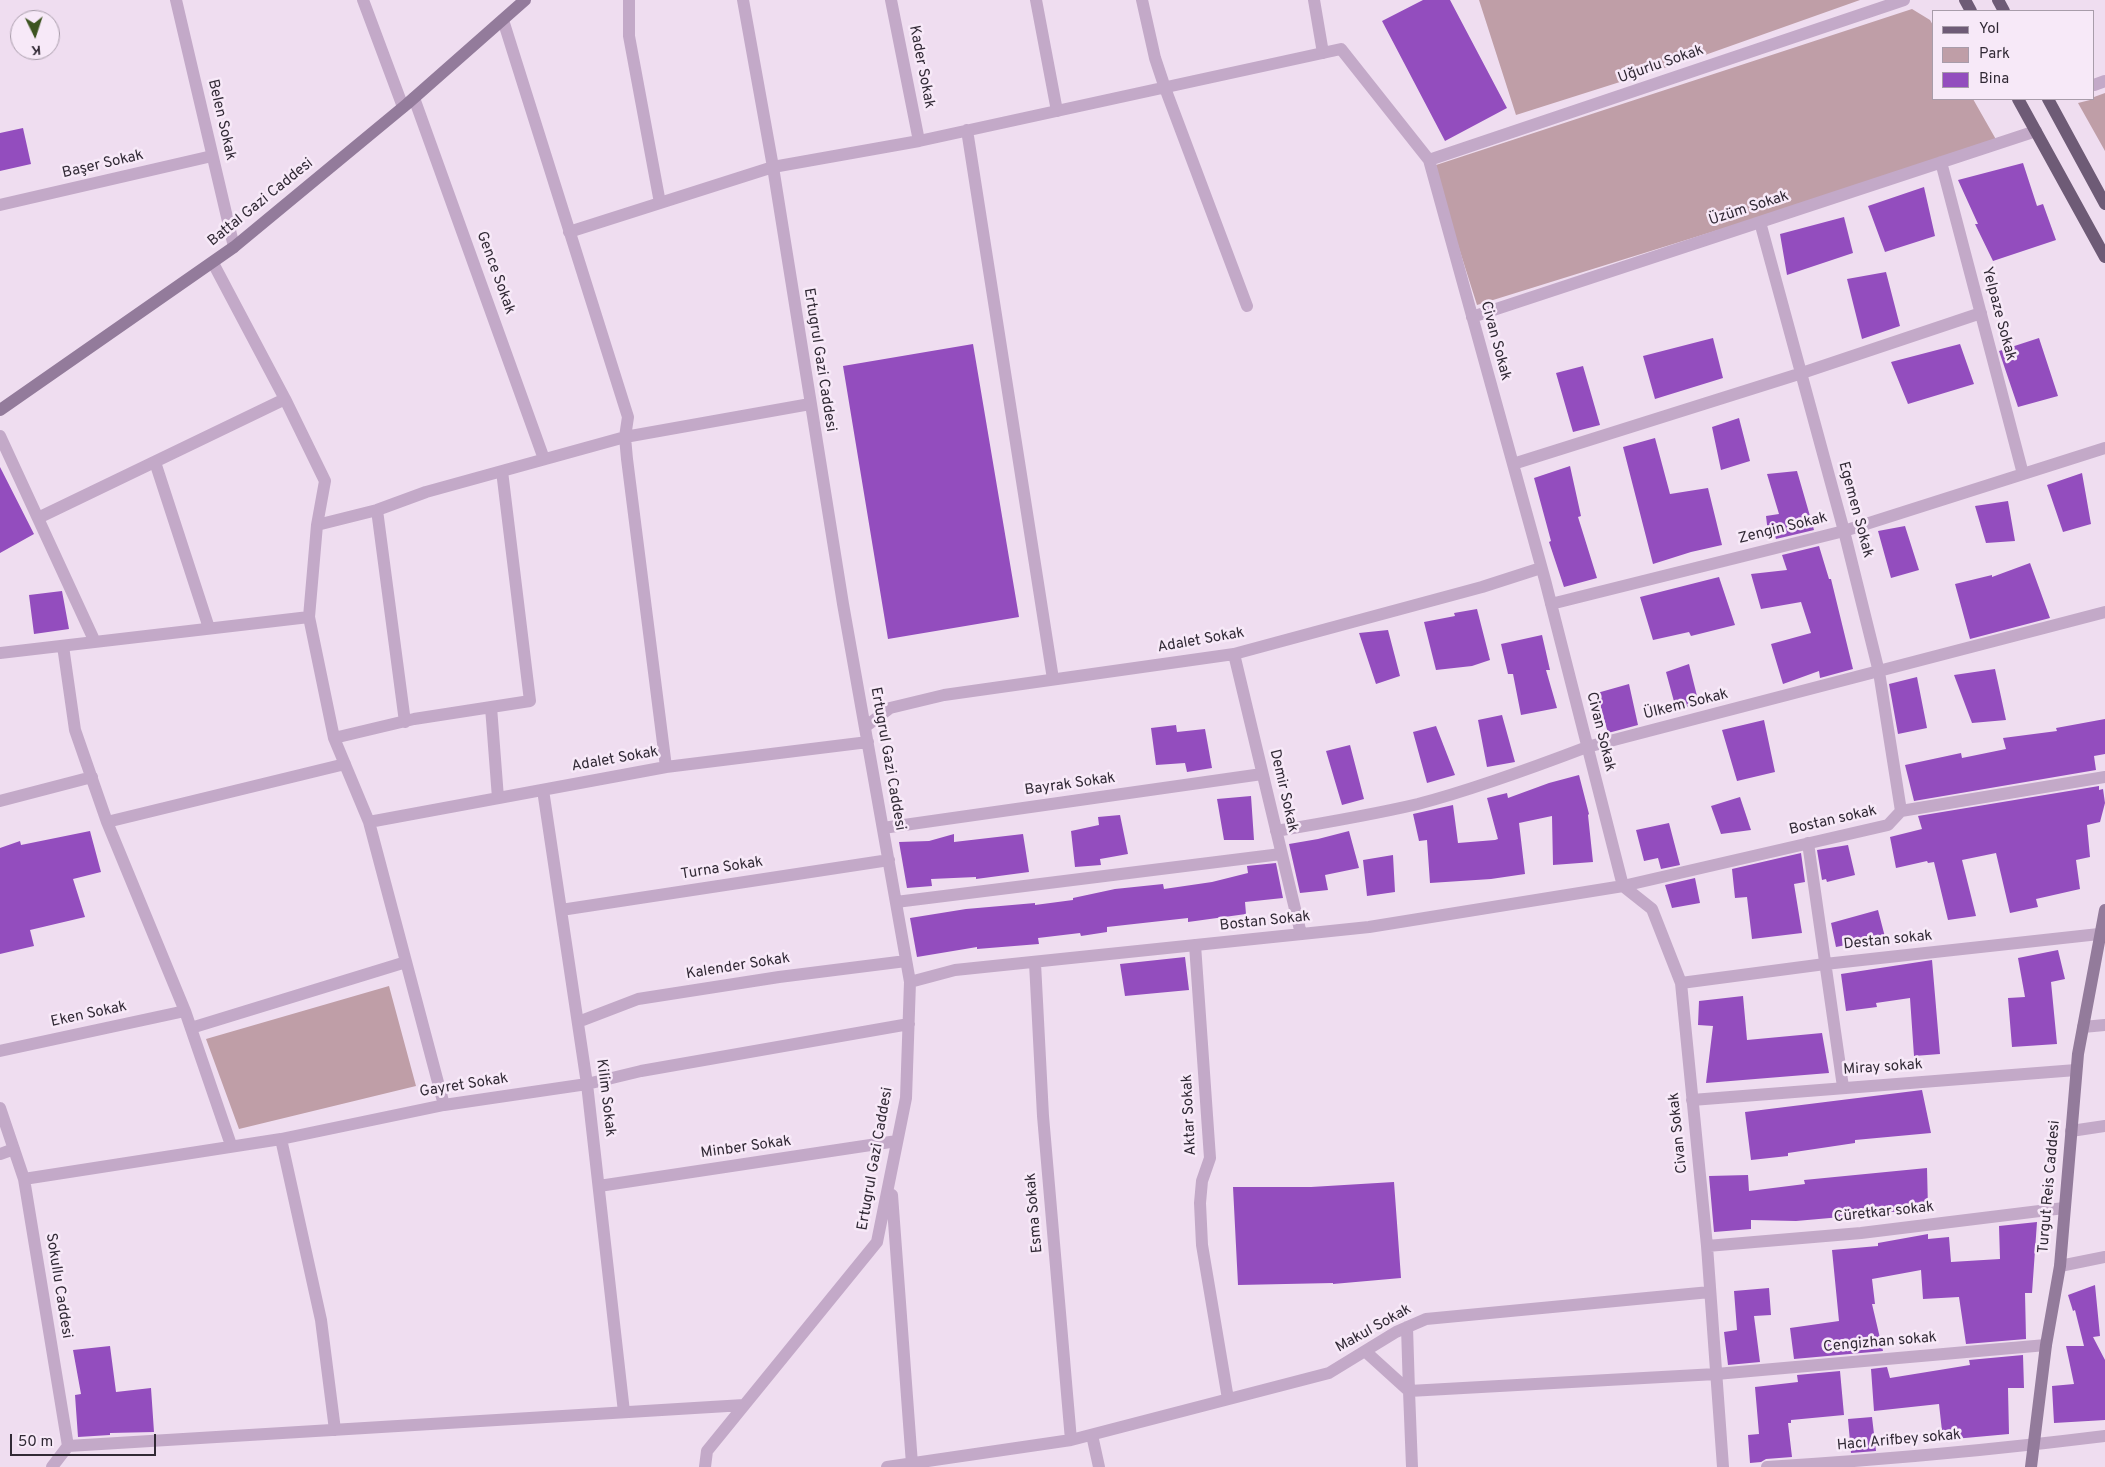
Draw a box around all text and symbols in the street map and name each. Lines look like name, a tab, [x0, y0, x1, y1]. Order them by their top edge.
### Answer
north arrow	[10, 10, 60, 60]
legend	[1932, 10, 2095, 100]
text: Yol	[1979, 20, 2000, 39]
street label: Kader Sokak	[904, 24, 938, 110]
text: K	[30, 41, 42, 58]
street label: Uğurlu Sokak	[1616, 42, 1706, 88]
text: Park	[1979, 45, 2010, 64]
text: Bina	[1979, 70, 2009, 89]
street label: Belen Sokak	[203, 78, 239, 162]
street label: Başer Sokak	[61, 147, 145, 183]
street label: Battal Gazi Caddesi	[205, 155, 317, 251]
street label: Üzüm Sokak	[1707, 188, 1791, 230]
street label: Gence Sokak	[472, 229, 518, 317]
street label: Yelpaze Sokak	[1977, 265, 2019, 363]
street label: Ertugrul Gazi Caddesi	[799, 287, 839, 433]
street label: Civan Sokak	[1476, 299, 1514, 383]
street label: Egemen Sokak	[1834, 460, 1876, 560]
street label: Zengin Sokak	[1737, 509, 1829, 549]
street label: Adalet Sokak	[1156, 625, 1246, 657]
street label: Ertugrul Gazi Caddesi	[866, 686, 908, 832]
street label: Ülkem Sokak	[1642, 686, 1730, 724]
street label: Civan Sokak	[1581, 690, 1619, 774]
street label: Adalet Sokak	[570, 744, 660, 776]
street label: Demir Sokak	[1265, 748, 1301, 834]
street label: Bayrak Sokak	[1024, 770, 1116, 800]
street label: Bostan sokak	[1787, 802, 1879, 840]
street label: Turna Sokak	[680, 854, 764, 884]
street label: Bostan Sokak	[1219, 908, 1311, 936]
street label: Destan sokak	[1843, 927, 1933, 955]
street label: Kalender Sokak	[685, 950, 791, 984]
street label: Eken Sokak	[49, 998, 129, 1032]
street label: Miray sokak	[1843, 1056, 1923, 1080]
street label: Kilim Sokak	[591, 1058, 619, 1138]
street label: Gayret Sokak	[418, 1070, 510, 1102]
street label: Aktar Sokak	[1179, 1074, 1201, 1156]
street label: Ertugrul Gazi Caddesi	[855, 1086, 897, 1232]
street label: Civan Sokak	[1666, 1092, 1692, 1174]
street label: Turgut Reis Caddesi	[2035, 1120, 2065, 1254]
street label: Minber Sokak	[700, 1133, 792, 1163]
street label: Esma Sokak	[1023, 1172, 1047, 1254]
street label: Cüretkar sokak	[1833, 1199, 1935, 1227]
street label: Sokullu Caddesi	[41, 1232, 75, 1340]
street label: Makul Sokak	[1333, 1301, 1415, 1357]
street label: Cengizhan sokak	[1823, 1329, 1937, 1357]
scale bar	[12, 1424, 159, 1456]
street label: Hacı Arifbey sokak	[1836, 1427, 1962, 1455]
text: 50 m	[18, 1433, 53, 1452]

